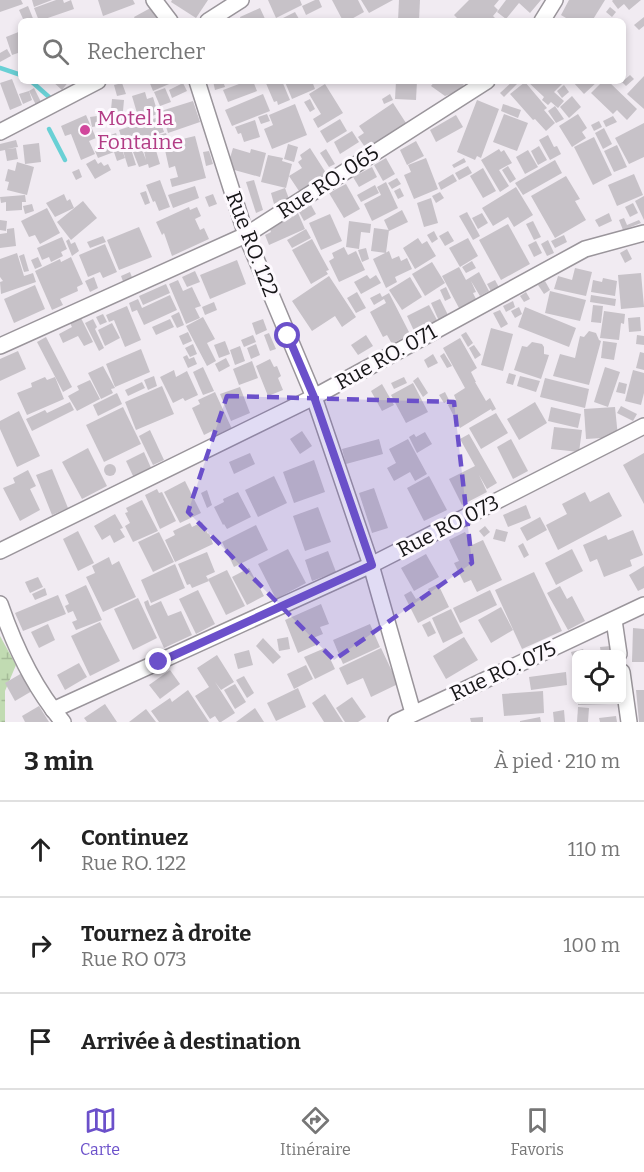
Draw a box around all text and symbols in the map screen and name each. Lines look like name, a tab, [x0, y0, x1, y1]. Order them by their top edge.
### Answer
search box	[18, 18, 626, 84]
icon: search	[39, 35, 72, 68]
text: Rechercher	[87, 38, 205, 65]
place label: Motel la Fontaine	[97, 105, 183, 155]
marker: Motel la Fontaine	[78, 123, 92, 137]
street label: Rue RO. 065	[272, 140, 384, 224]
street label: Rue RO. 122	[220, 188, 284, 300]
street label: Rue RO. 071	[331, 318, 442, 395]
route start	[274, 322, 300, 348]
street label: Rue RO 073	[393, 489, 503, 563]
street label: Rue RO. 075	[446, 635, 560, 707]
route end	[145, 648, 171, 674]
map controls	[572, 650, 626, 704]
button: locate	[572, 650, 626, 704]
text: 3 min	[24, 746, 93, 777]
text: À pied · 210 m	[494, 749, 620, 773]
text: Continuez	[81, 824, 188, 851]
icon: ahead	[24, 833, 57, 866]
text: 110 m	[568, 837, 620, 861]
text: Rue RO. 122	[81, 851, 186, 875]
text: Tournez à droite	[81, 920, 251, 947]
icon: right	[24, 929, 57, 962]
text: 100 m	[563, 933, 620, 957]
text: Rue RO 073	[81, 947, 187, 971]
icon: arrive	[24, 1025, 57, 1058]
text: Arrivée à destination	[81, 1028, 301, 1055]
tab: Carte	[80, 1104, 120, 1159]
tab: Itinéraire	[280, 1104, 351, 1159]
tab: Favoris	[511, 1104, 564, 1159]

